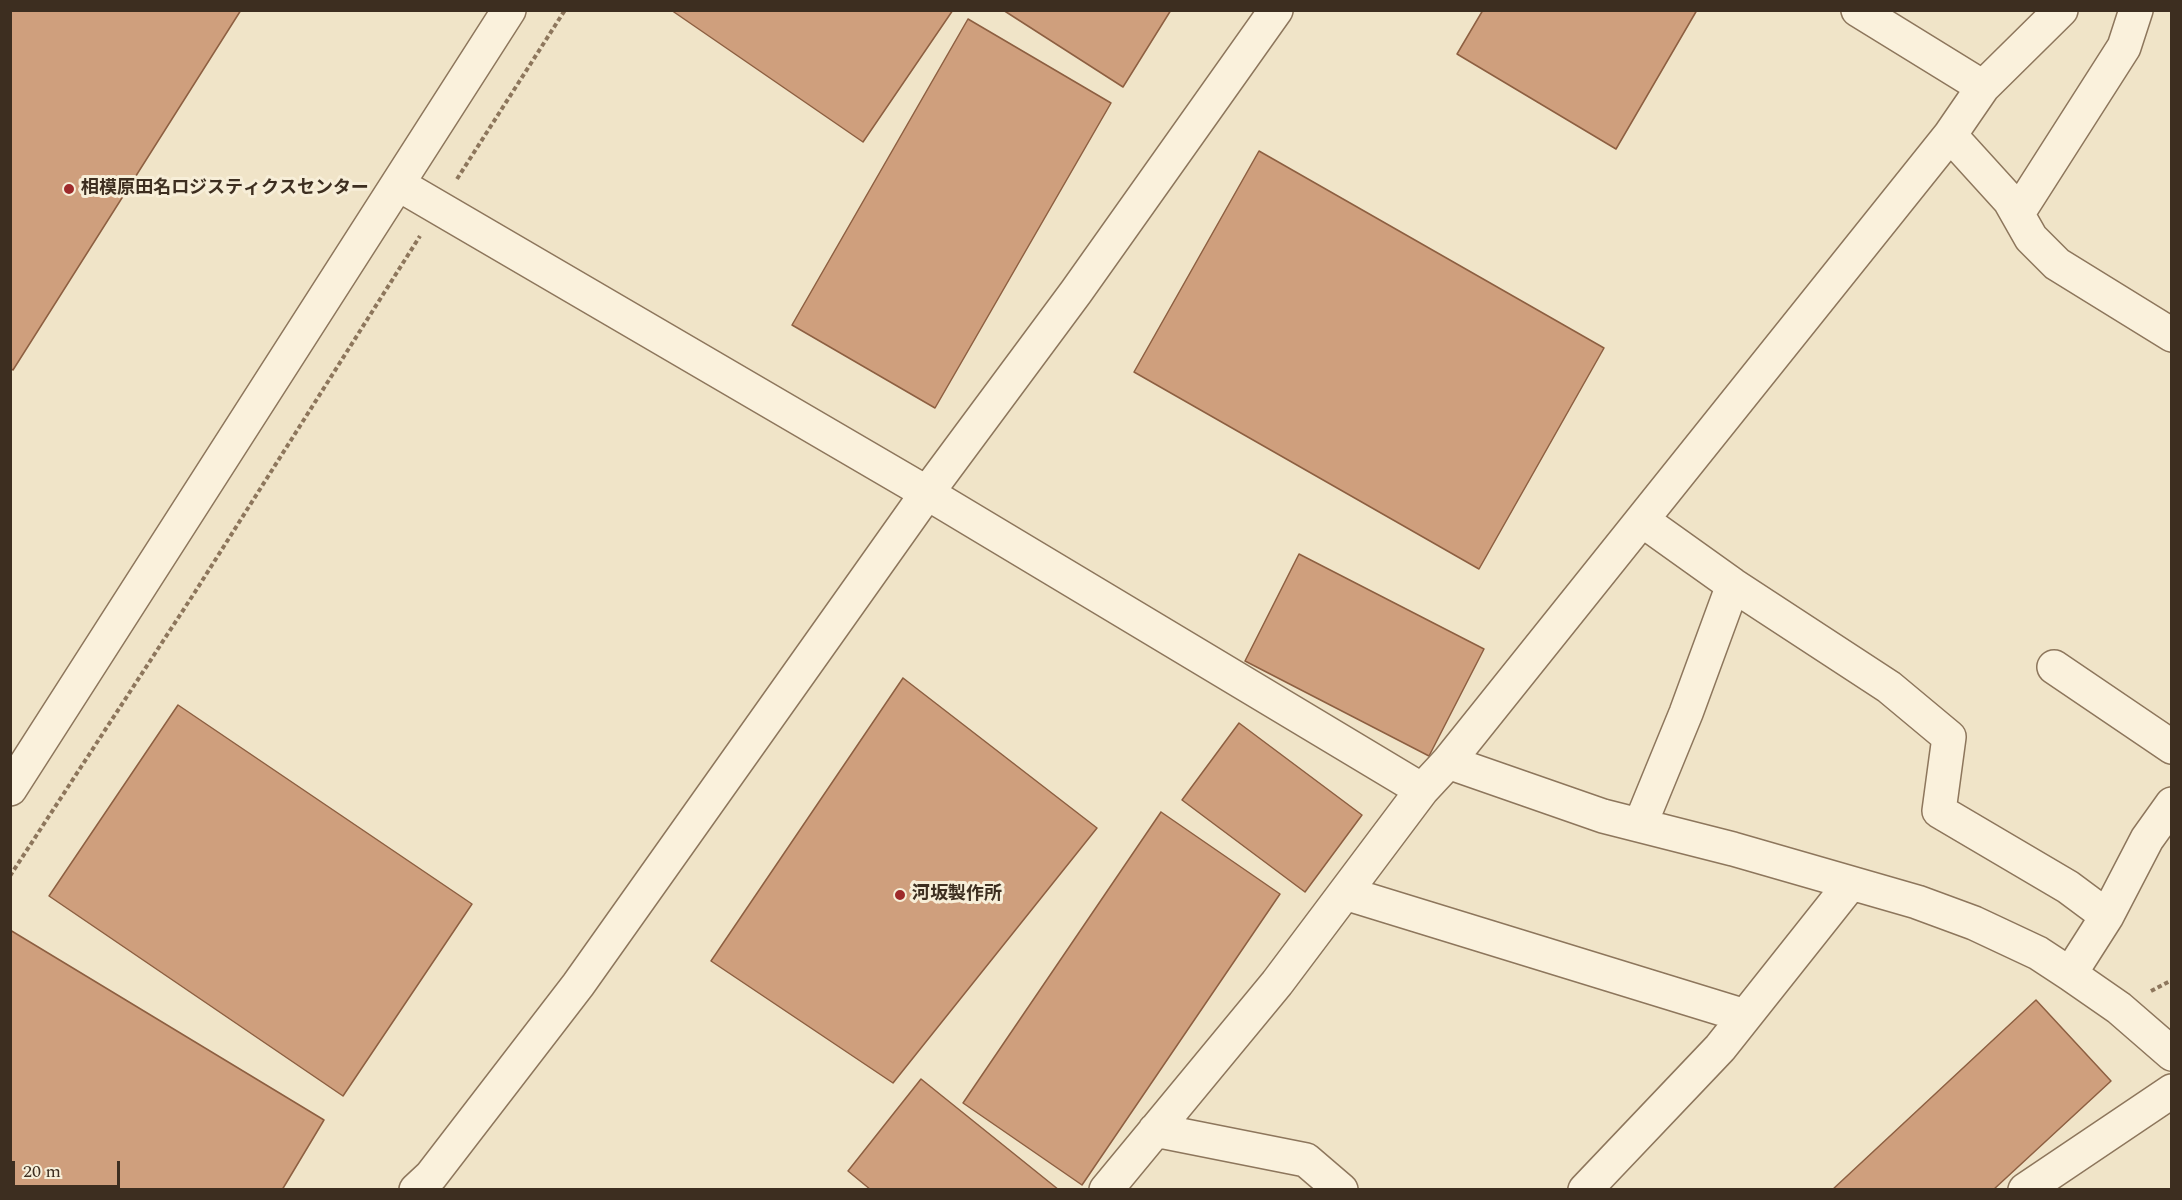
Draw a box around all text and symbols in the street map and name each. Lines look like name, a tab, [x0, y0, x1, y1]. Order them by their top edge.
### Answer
place label: 相模原田名ロジスティクスセンター	[81, 178, 369, 200]
marker: 相模原田名ロジスティクスセンター	[62, 182, 76, 196]
place label: 河坂製作所	[912, 884, 1002, 906]
marker: 河坂製作所	[893, 888, 907, 902]
scale bar	[15, 1149, 123, 1187]
text: 20 m	[23, 1158, 61, 1185]

